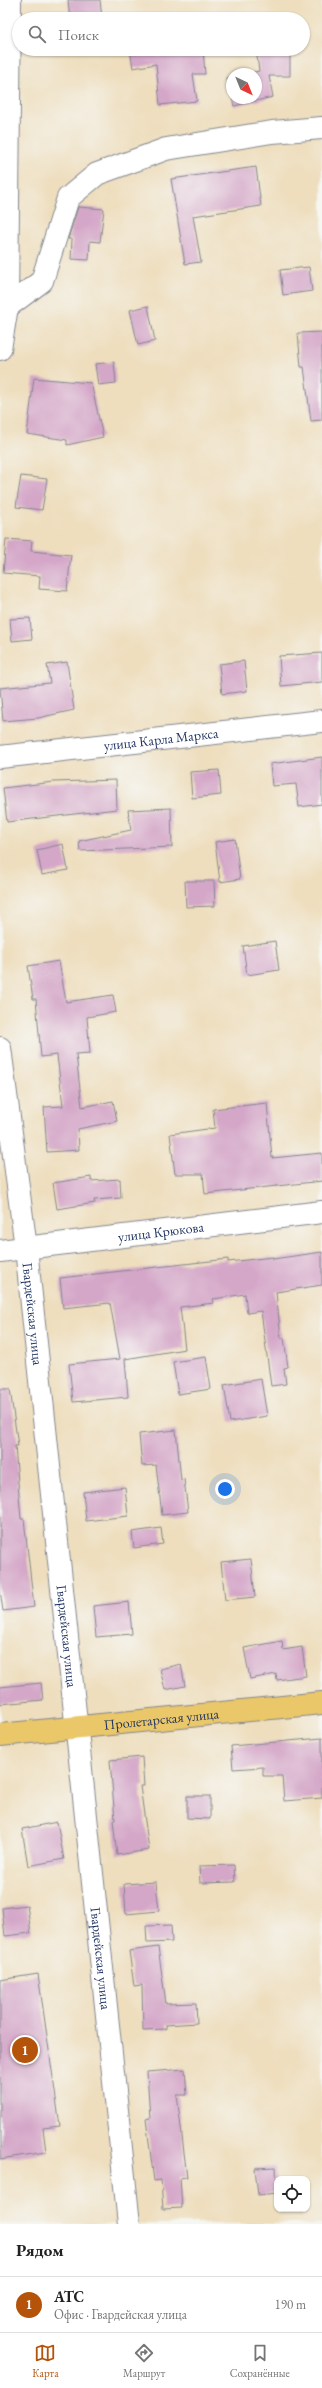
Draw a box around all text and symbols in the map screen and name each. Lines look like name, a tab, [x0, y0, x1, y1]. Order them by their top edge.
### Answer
search box	[12, 12, 310, 56]
icon: search	[26, 23, 48, 45]
text: Поиск	[58, 25, 99, 44]
north arrow	[226, 68, 262, 104]
street label: улица Карла Маркса	[103, 724, 220, 754]
street label: улица Крюкова	[117, 1217, 205, 1246]
street label: Гвардейская улица	[19, 1262, 47, 1366]
your location	[215, 1479, 235, 1499]
street label: Гвардейская улица	[53, 1584, 81, 1689]
street label: Пролетарская улица	[103, 1704, 220, 1734]
street label: Гвардейская улица	[87, 1906, 115, 2011]
pin: 1	[12, 2035, 38, 2065]
map controls	[274, 2176, 310, 2212]
button: locate	[274, 2176, 310, 2212]
text: Рядом	[16, 2239, 64, 2261]
text: АТС	[54, 2287, 84, 2306]
text: 1	[26, 2296, 32, 2313]
text: 190 m	[275, 2296, 306, 2313]
text: Офис · Гвардейская улица	[54, 2306, 187, 2323]
tab: Карта	[32, 2342, 59, 2380]
tab: Маршрут	[123, 2342, 165, 2380]
tab: Сохранённые	[230, 2342, 290, 2380]

